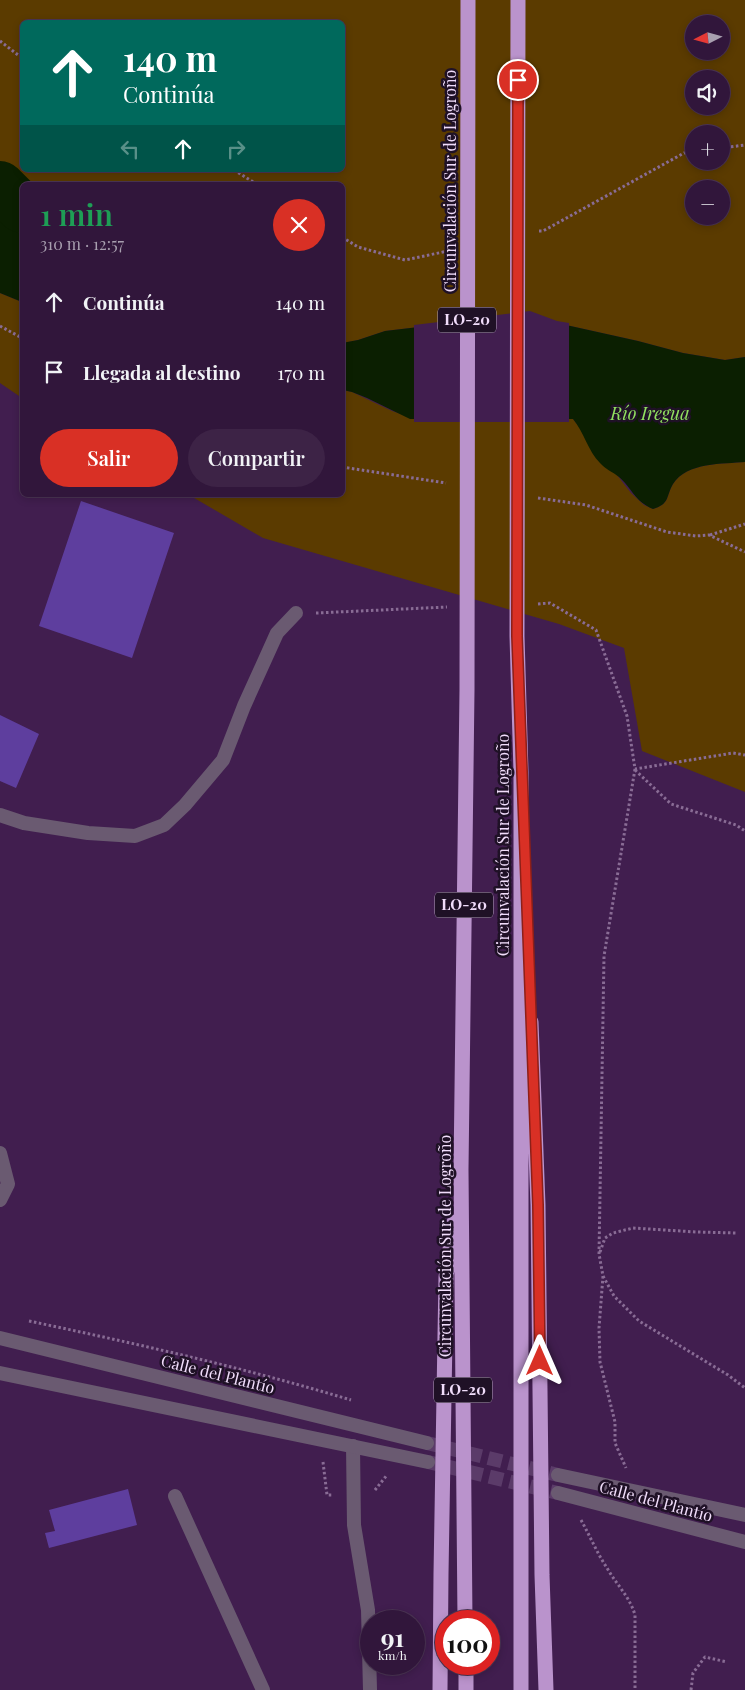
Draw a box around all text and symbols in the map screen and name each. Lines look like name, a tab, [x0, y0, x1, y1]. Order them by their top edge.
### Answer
north arrow	[685, 15, 730, 60]
map controls	[685, 15, 730, 225]
text: 140 m	[123, 34, 217, 81]
icon: ahead	[40, 40, 105, 105]
pin	[497, 59, 539, 101]
icon: arrive	[504, 66, 532, 94]
street label: Circunvalación Sur de Logroño	[439, 69, 460, 292]
button: sound	[685, 70, 730, 115]
text: Continúa	[123, 79, 214, 109]
button: +	[685, 125, 730, 170]
icon: left	[116, 135, 144, 163]
icon: ahead	[169, 135, 197, 163]
icon: right	[222, 135, 250, 163]
button: −	[685, 180, 730, 225]
text: 1 min	[40, 194, 113, 234]
button: close	[273, 199, 325, 251]
text: 310 m · 12:57	[40, 233, 124, 254]
icon: ahead	[40, 288, 68, 316]
text: Continúa	[83, 289, 165, 315]
text: 140 m	[276, 289, 325, 315]
road number: LO-20	[438, 308, 496, 332]
icon: arrive	[40, 358, 68, 386]
text: Llegada al destino	[83, 359, 241, 385]
text: 170 m	[277, 359, 325, 385]
water label: Río Iregua	[609, 401, 690, 425]
button: Salir	[40, 429, 178, 487]
button: Compartir	[188, 429, 325, 487]
street label: Circunvalación Sur de Logroño	[492, 733, 513, 956]
road number: LO-20	[435, 892, 493, 918]
street label: Circunvalación Sur de Logroño	[434, 1134, 455, 1357]
position arrow	[513, 1334, 565, 1386]
street label: Calle del Plantío	[159, 1349, 277, 1398]
road number: LO-20	[434, 1378, 492, 1402]
street label: Calle del Plantío	[597, 1475, 715, 1526]
speed limit sign: 100	[435, 1610, 500, 1675]
text: 91	[381, 1620, 404, 1653]
text: km/h	[378, 1647, 407, 1663]

